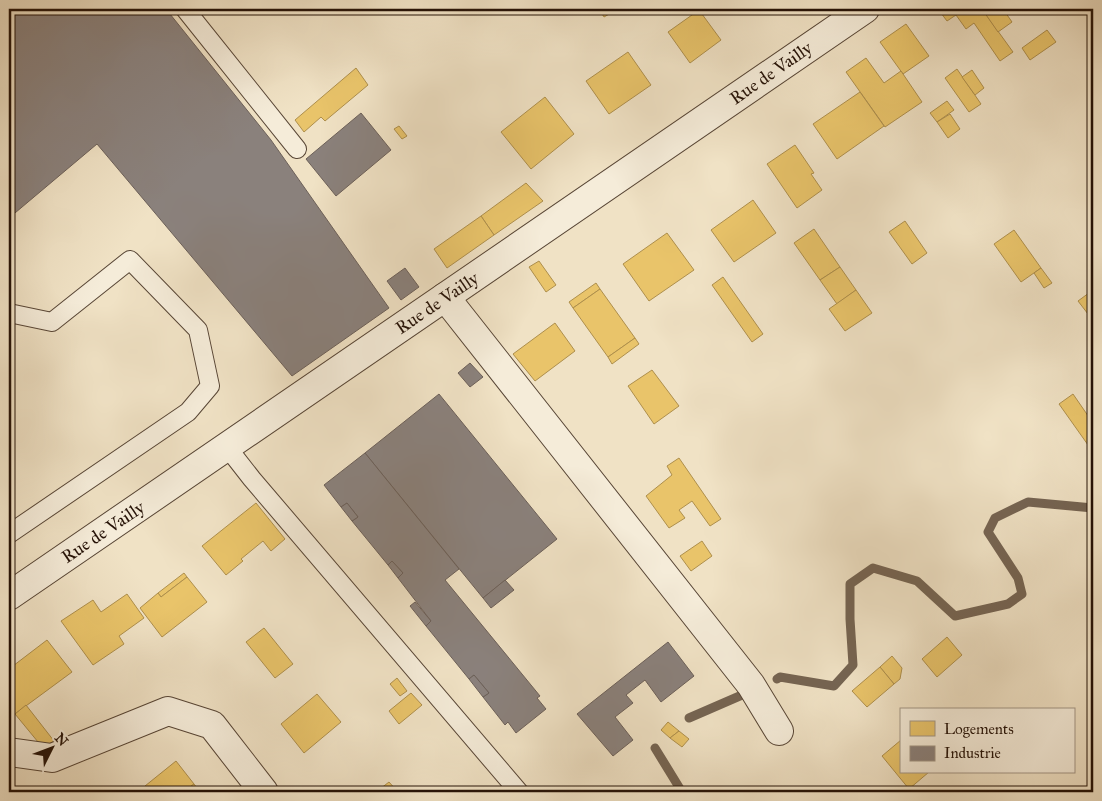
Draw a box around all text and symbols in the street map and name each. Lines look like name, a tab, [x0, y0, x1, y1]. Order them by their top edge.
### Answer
street label: Rue de Vailly	[726, 36, 817, 109]
street label: Rue de Vailly	[391, 267, 483, 339]
street label: Rue de Vailly	[57, 496, 149, 568]
legend	[900, 708, 1074, 774]
text: Logements	[944, 720, 1014, 738]
north arrow	[28, 724, 78, 774]
text: N	[51, 730, 72, 750]
text: Industrie	[944, 744, 1001, 762]

